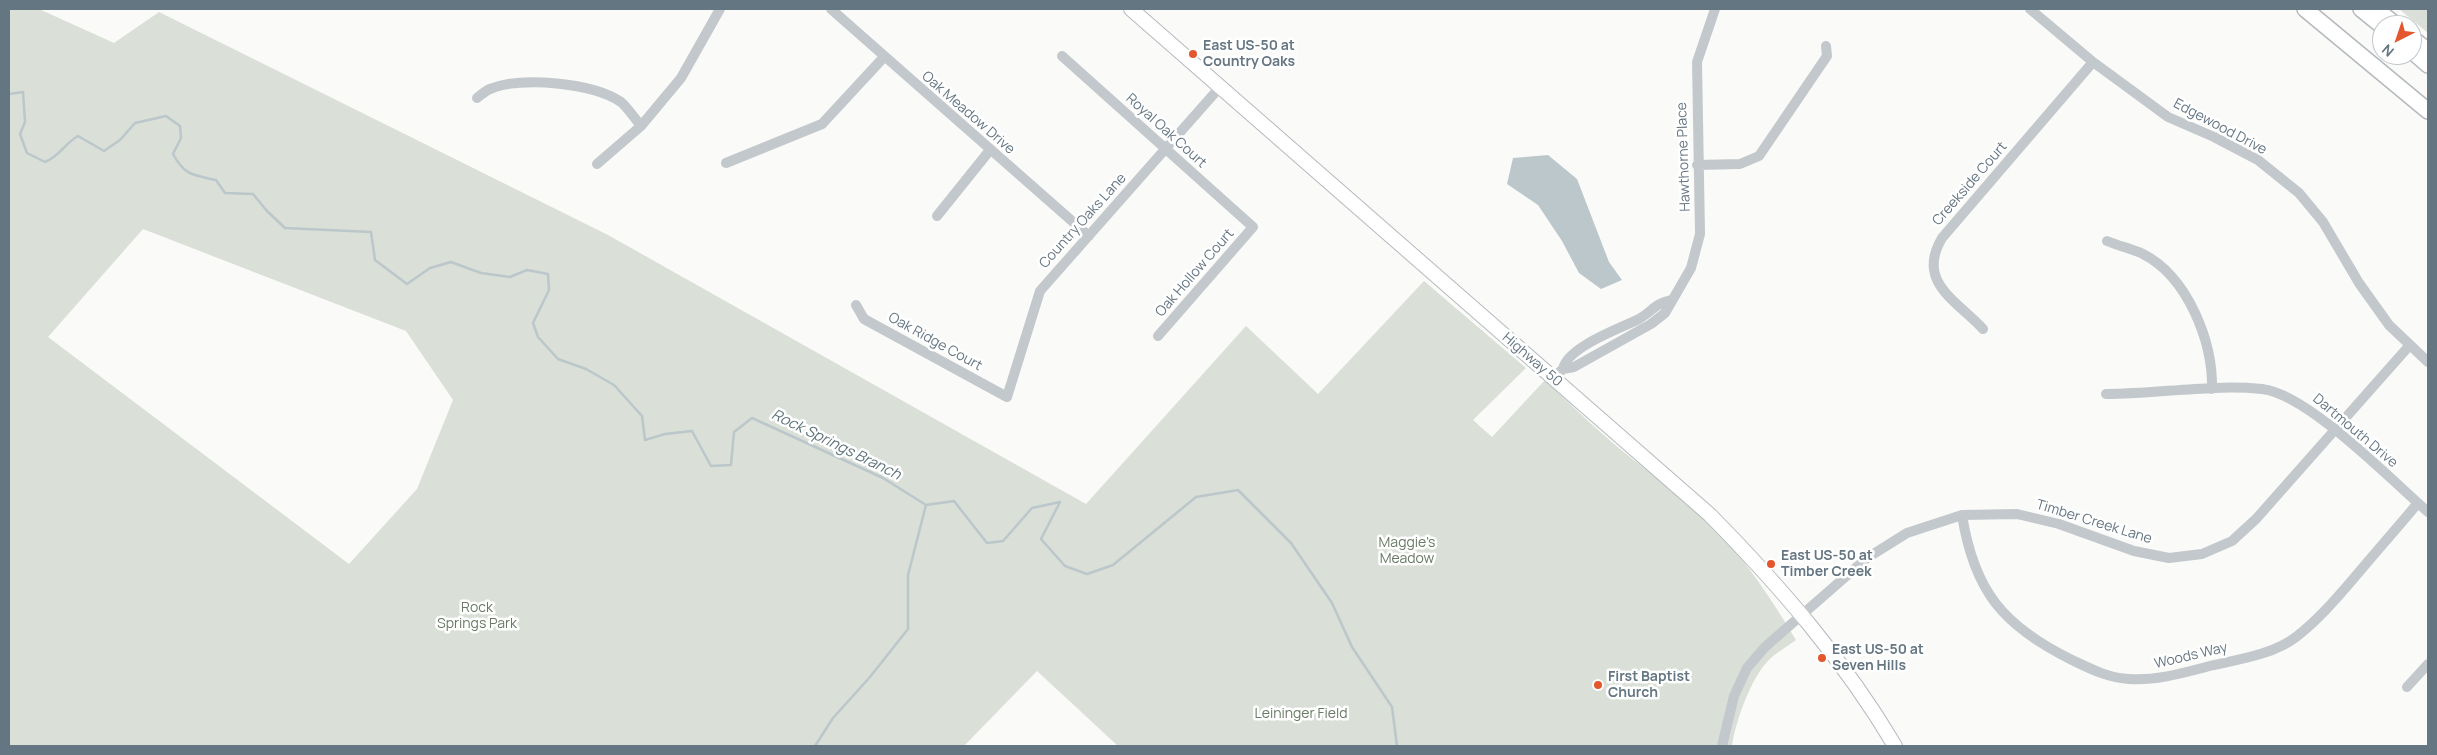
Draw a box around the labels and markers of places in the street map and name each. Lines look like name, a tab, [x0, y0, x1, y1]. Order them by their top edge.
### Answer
place label: East US-50 at Country Oaks	[1203, 38, 1295, 70]
marker: East US-50 at Country Oaks	[1187, 48, 1199, 60]
place label: East US-50 at Timber Creek	[1781, 548, 1873, 580]
marker: East US-50 at Timber Creek	[1765, 558, 1777, 570]
place label: East US-50 at Seven Hills	[1832, 642, 1924, 674]
marker: East US-50 at Seven Hills	[1816, 652, 1828, 664]
place label: First Baptist Church	[1608, 669, 1690, 702]
marker: First Baptist Church	[1592, 679, 1604, 691]

